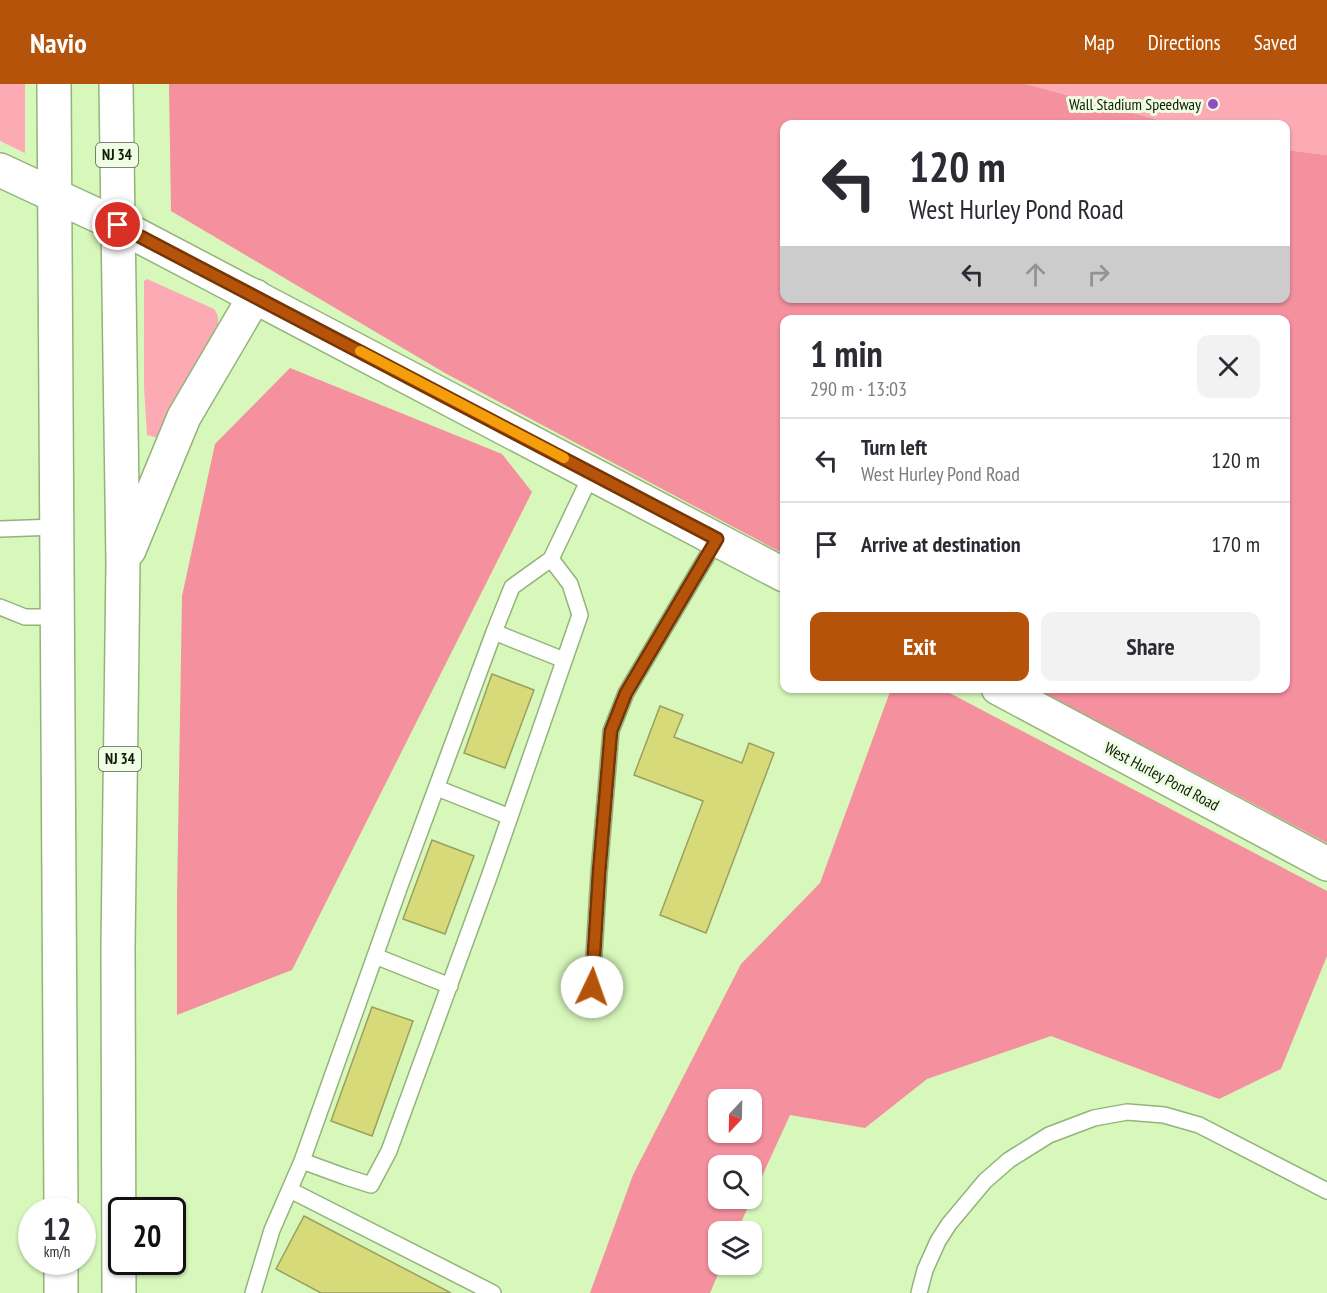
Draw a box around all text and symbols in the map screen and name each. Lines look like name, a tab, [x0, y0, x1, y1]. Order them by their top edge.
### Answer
text: Navio	[30, 24, 87, 61]
text: Map	[1084, 29, 1115, 56]
text: Directions	[1148, 29, 1221, 56]
text: Saved	[1254, 29, 1297, 56]
place label: Wall Stadium Speedway	[1069, 94, 1201, 114]
marker: Wall Stadium Speedway	[1206, 97, 1220, 111]
text: 120 m	[909, 139, 1006, 194]
road number: NJ 34	[96, 143, 138, 167]
icon: left	[810, 144, 888, 222]
text: West Hurley Pond Road	[909, 192, 1124, 226]
pin	[92, 199, 143, 250]
icon: arrive	[101, 208, 134, 241]
icon: left	[956, 258, 989, 291]
icon: ahead	[1019, 258, 1052, 291]
icon: right	[1082, 258, 1115, 291]
text: 1 min	[810, 330, 883, 377]
button: close	[1197, 335, 1260, 398]
text: 290 m · 13:03	[810, 376, 907, 402]
text: Turn left	[861, 433, 927, 461]
icon: left	[810, 444, 843, 477]
text: 120 m	[1211, 446, 1260, 474]
text: West Hurley Pond Road	[861, 461, 1020, 487]
icon: arrive	[810, 528, 843, 561]
text: Arrive at destination	[861, 530, 1021, 558]
text: 170 m	[1211, 530, 1260, 558]
button: Exit	[810, 612, 1029, 681]
button: Share	[1041, 612, 1260, 681]
street label: West Hurley Pond Road	[1101, 737, 1223, 815]
road number: NJ 34	[99, 747, 141, 771]
position arrow	[560, 955, 624, 1019]
north arrow	[708, 1089, 762, 1143]
map controls	[708, 1089, 762, 1275]
button: search	[708, 1155, 762, 1209]
speed limit sign: 20	[108, 1197, 186, 1275]
text: 12	[43, 1209, 71, 1248]
button: layers	[708, 1221, 762, 1275]
text: km/h	[44, 1242, 70, 1261]

